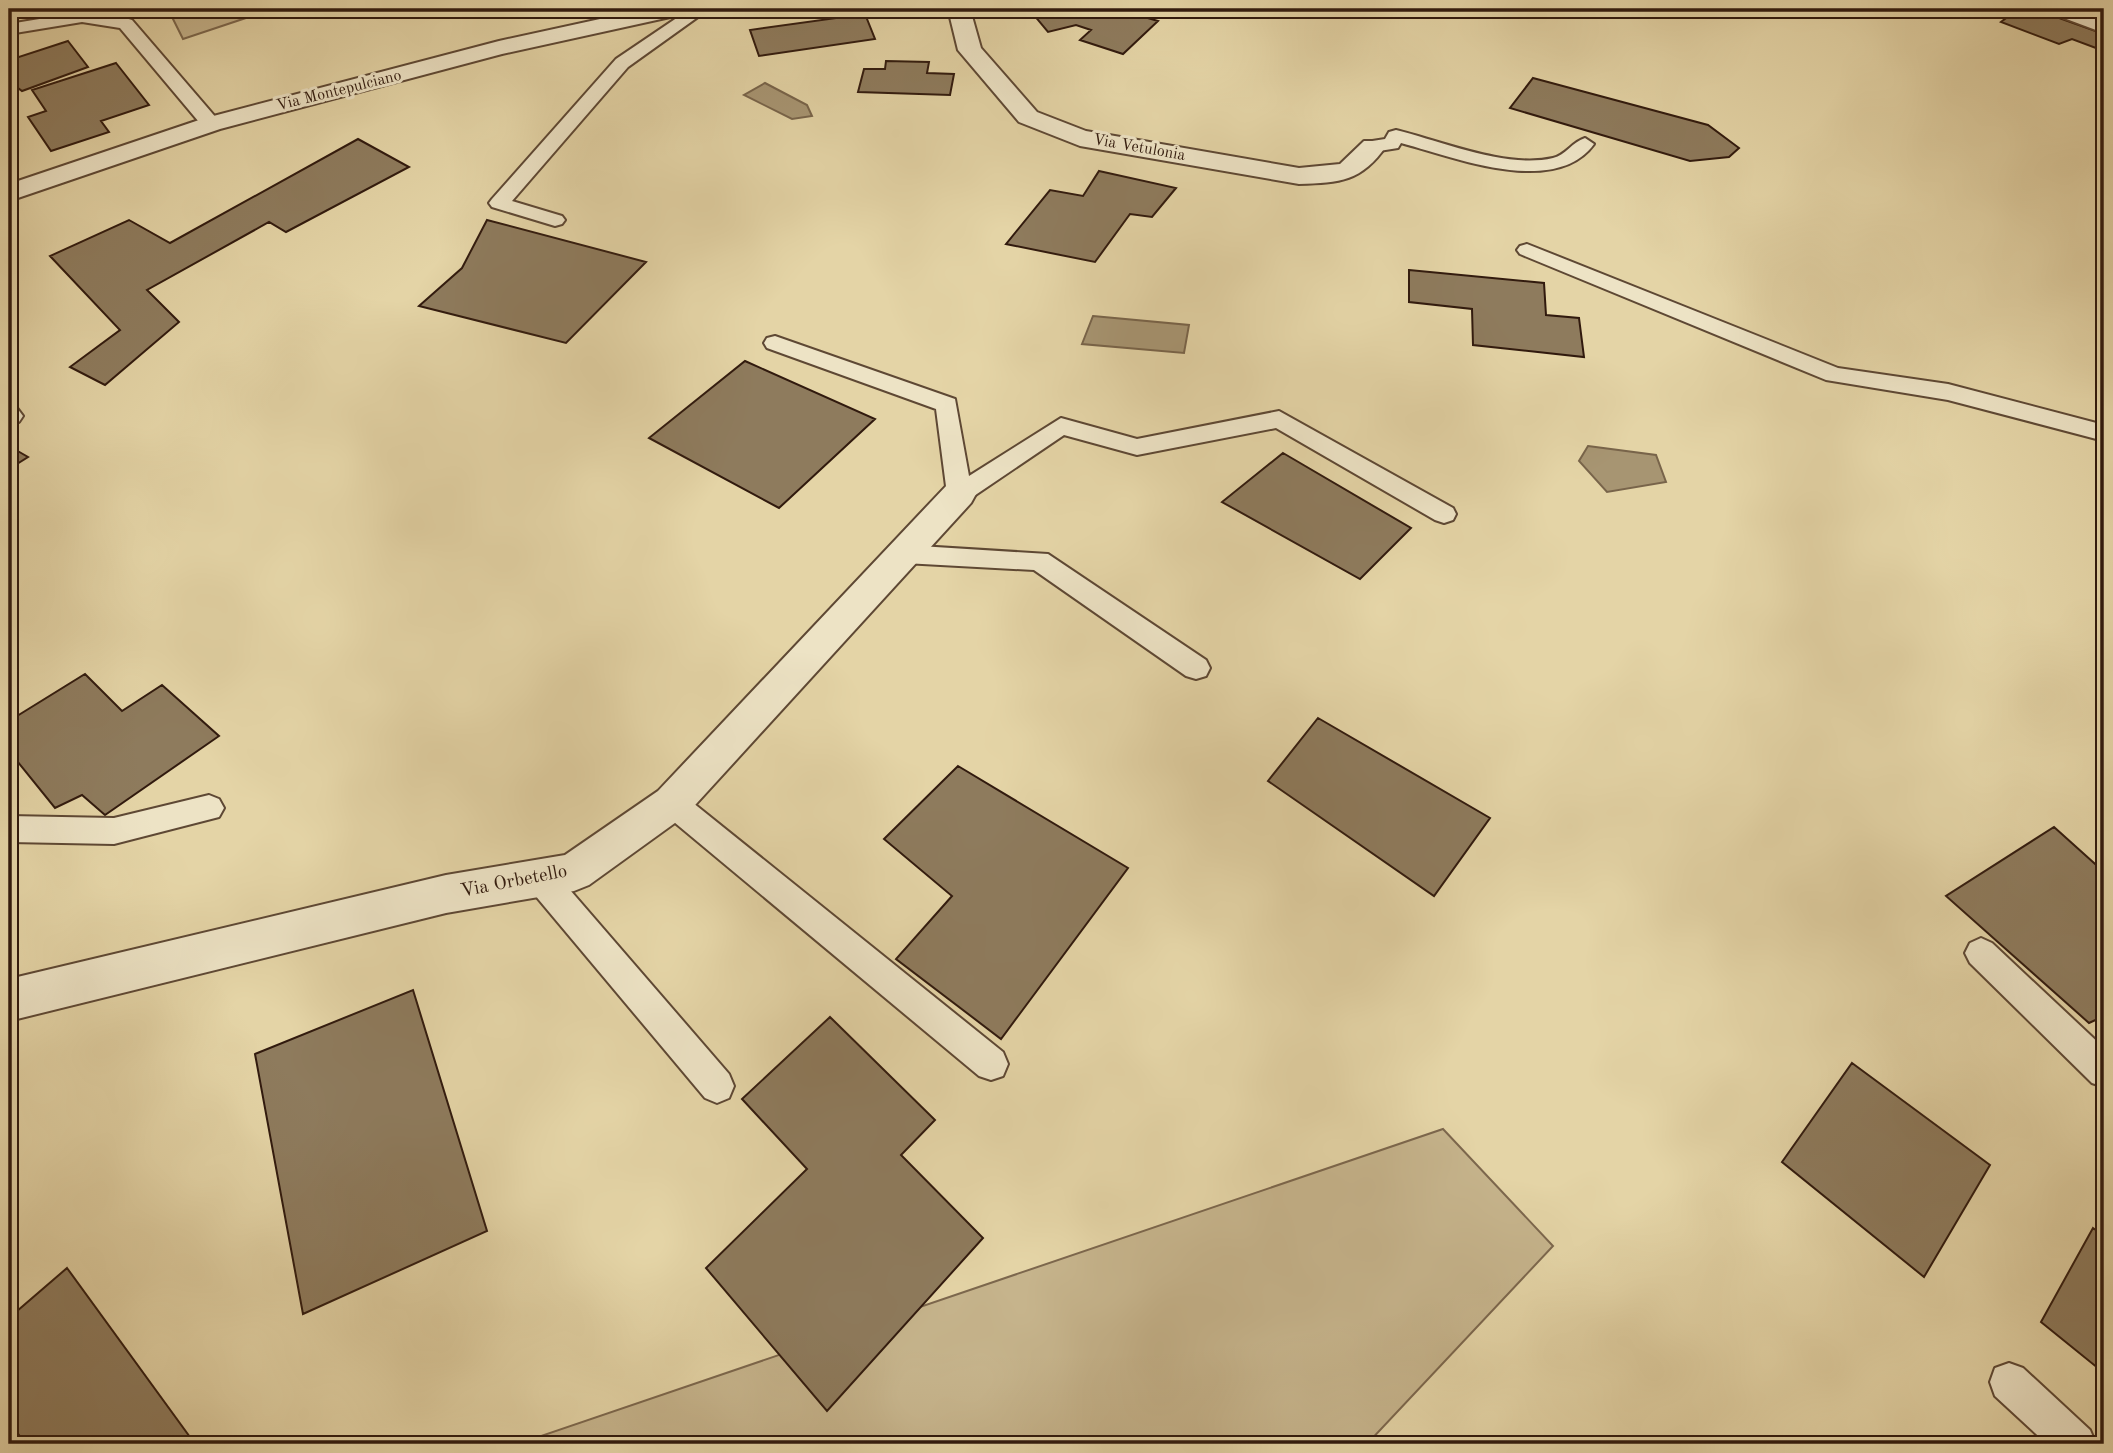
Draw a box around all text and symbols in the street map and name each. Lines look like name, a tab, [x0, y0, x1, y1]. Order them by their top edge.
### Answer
street label: Via Montepulciano	[275, 68, 403, 114]
street label: Via Vetulonia	[1091, 132, 1187, 164]
street label: Via Orbetello	[459, 862, 569, 902]

